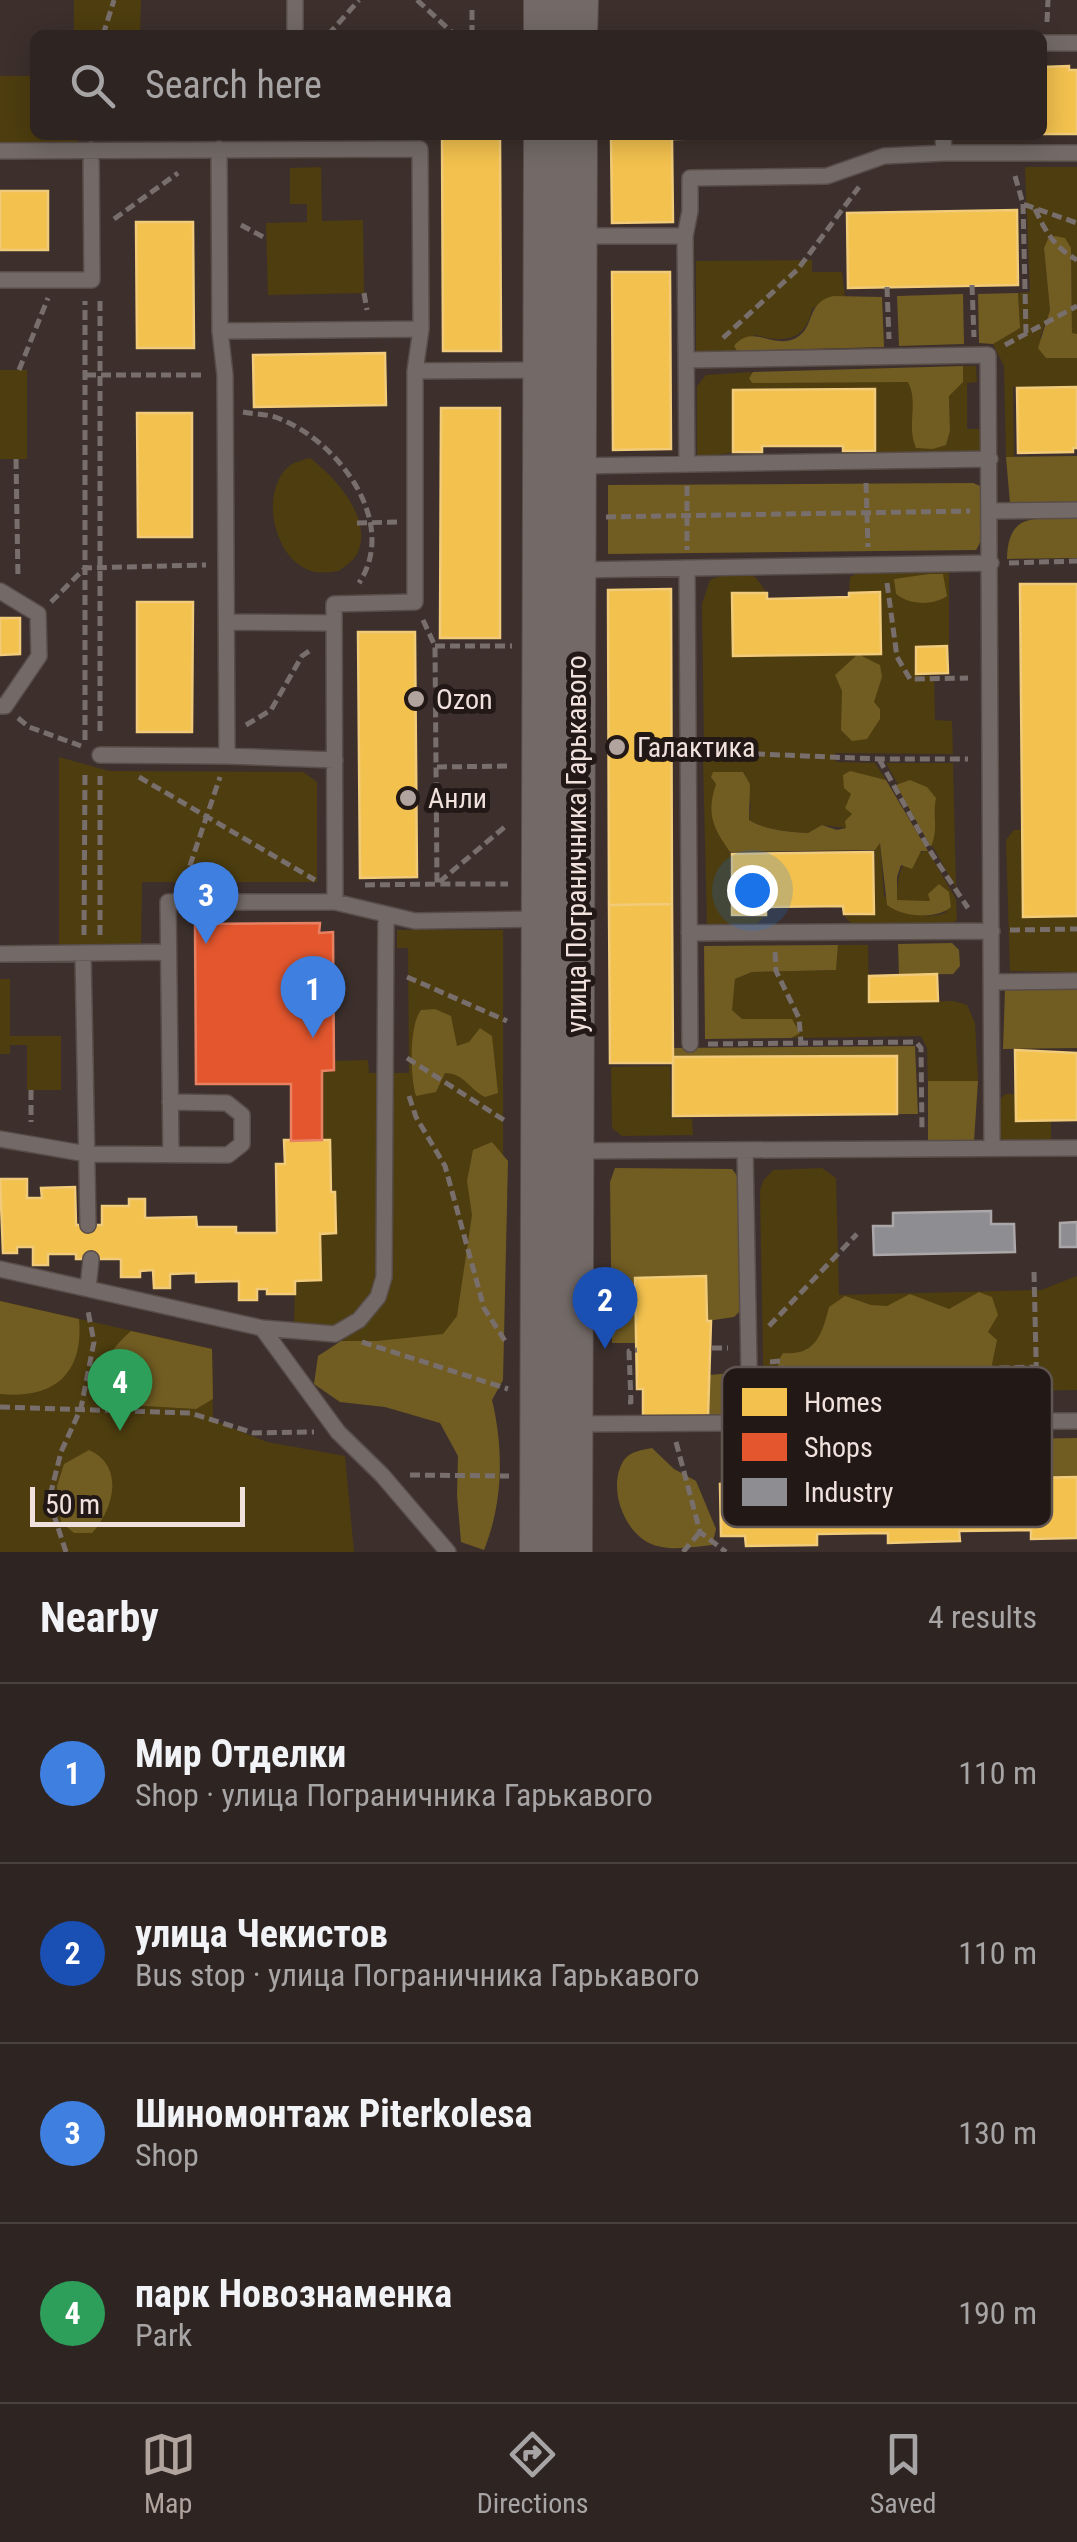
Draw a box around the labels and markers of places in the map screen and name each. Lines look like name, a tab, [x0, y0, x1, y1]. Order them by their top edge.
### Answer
place label: Ozon	[436, 683, 493, 716]
marker: Ozon	[405, 688, 427, 710]
place label: Галактика	[637, 731, 755, 764]
marker: Галактика	[606, 736, 628, 758]
place label: Анли	[428, 782, 487, 815]
marker: Анли	[397, 787, 419, 809]
pin: 3	[174, 862, 238, 944]
pin: 1	[280, 956, 346, 1038]
pin: 2	[572, 1266, 638, 1349]
pin: 4	[88, 1348, 152, 1431]

